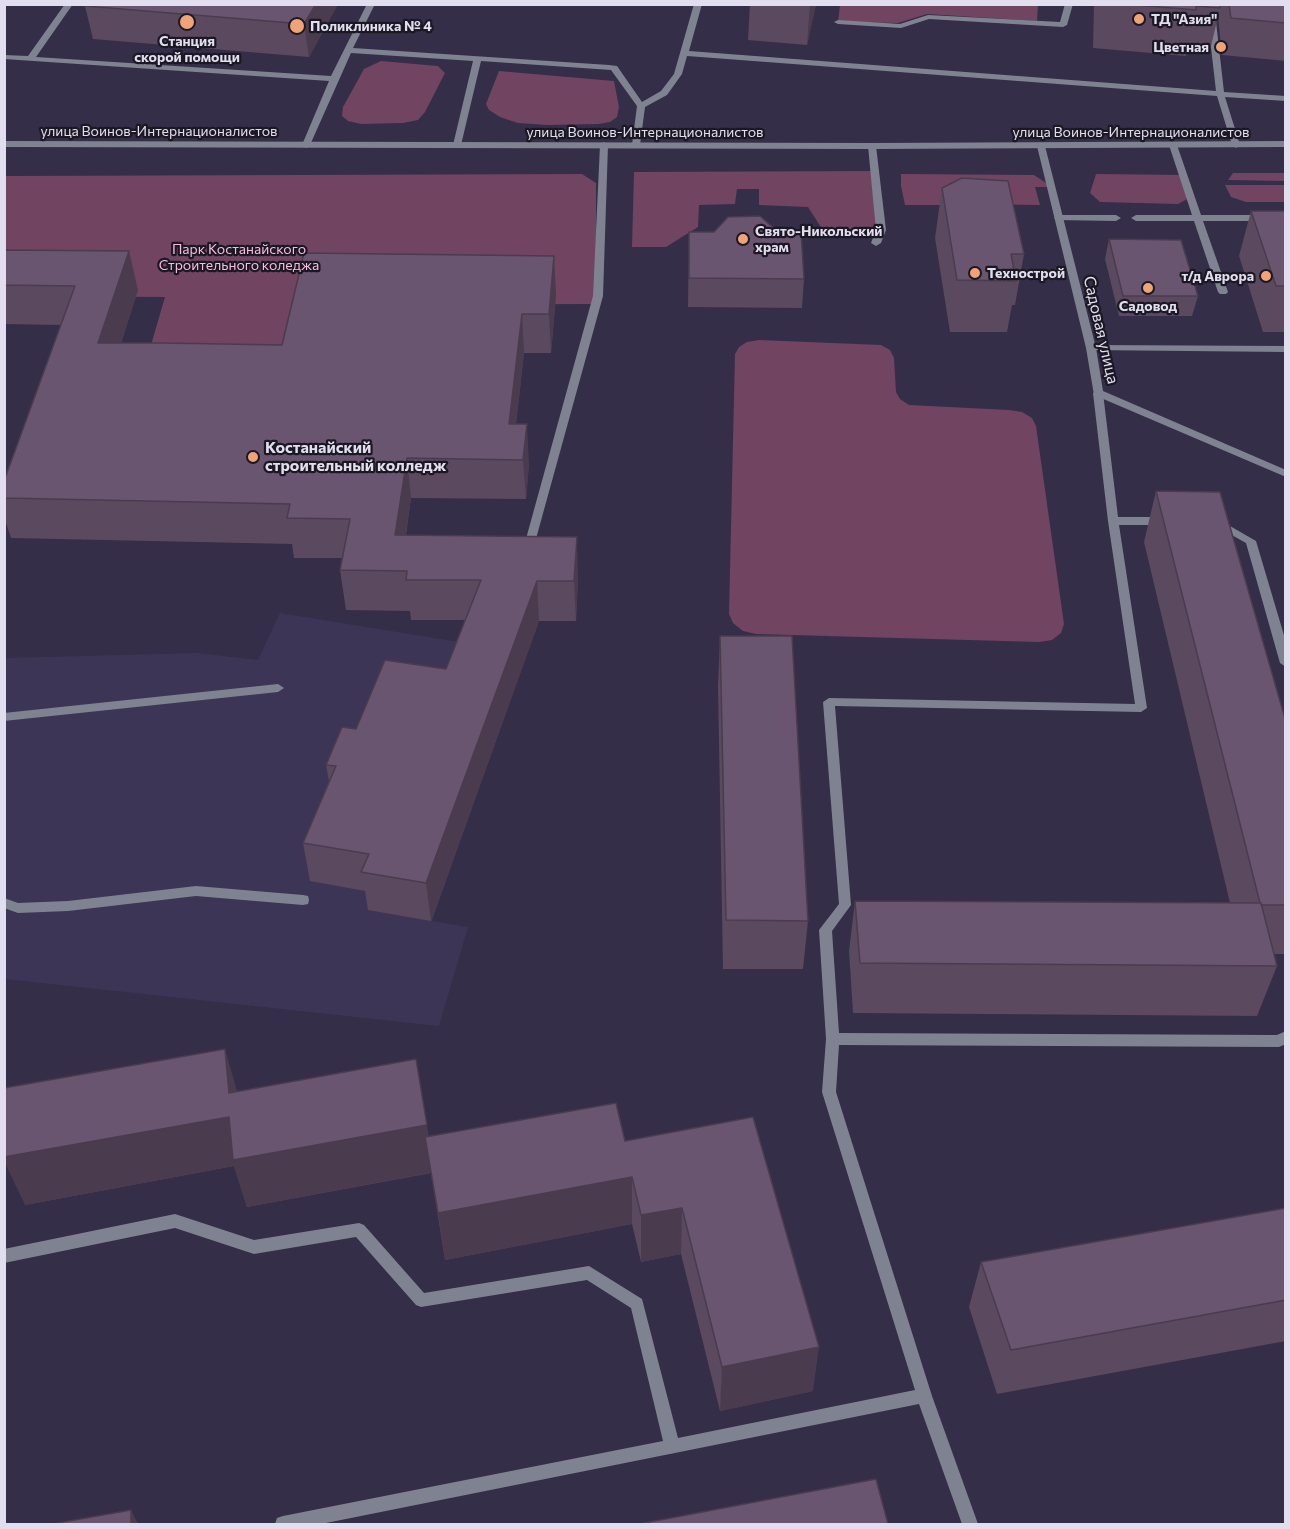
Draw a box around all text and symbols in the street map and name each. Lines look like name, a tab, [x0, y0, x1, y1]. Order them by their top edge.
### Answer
place label: ТД "Азия"	[1151, 11, 1217, 27]
marker: ТД "Азия"	[1132, 12, 1146, 26]
marker: Станция скорой помощи	[178, 13, 196, 31]
marker: Поликлиника № 4	[288, 17, 306, 35]
place label: Поликлиника № 4	[310, 18, 432, 34]
place label: Станция скорой помощи	[134, 33, 240, 66]
place label: Цветная	[1153, 39, 1209, 55]
marker: Цветная	[1214, 40, 1228, 54]
street label: улица Воинов-Интернационалистов	[41, 123, 277, 139]
street label: улица Воинов-Интернационалистов	[527, 124, 763, 140]
street label: улица Воинов-Интернационалистов	[1013, 124, 1249, 140]
place label: Свято-Никольский храм	[755, 223, 883, 256]
marker: Свято-Никольский храм	[736, 232, 750, 246]
park label: Парк Костанайского Строительного коледжа	[159, 241, 319, 274]
place label: Технострой	[987, 265, 1065, 281]
marker: Технострой	[968, 266, 982, 280]
place label: т/д Аврора	[1182, 268, 1254, 284]
marker: т/д Аврора	[1259, 269, 1273, 283]
street label: Садовая улица	[1079, 274, 1123, 386]
marker: Садовод	[1141, 281, 1155, 295]
place label: Садовод	[1119, 298, 1177, 314]
place label: Костанайский строительный колледж	[265, 438, 446, 476]
marker: Костанайский строительный колледж	[246, 450, 260, 464]

